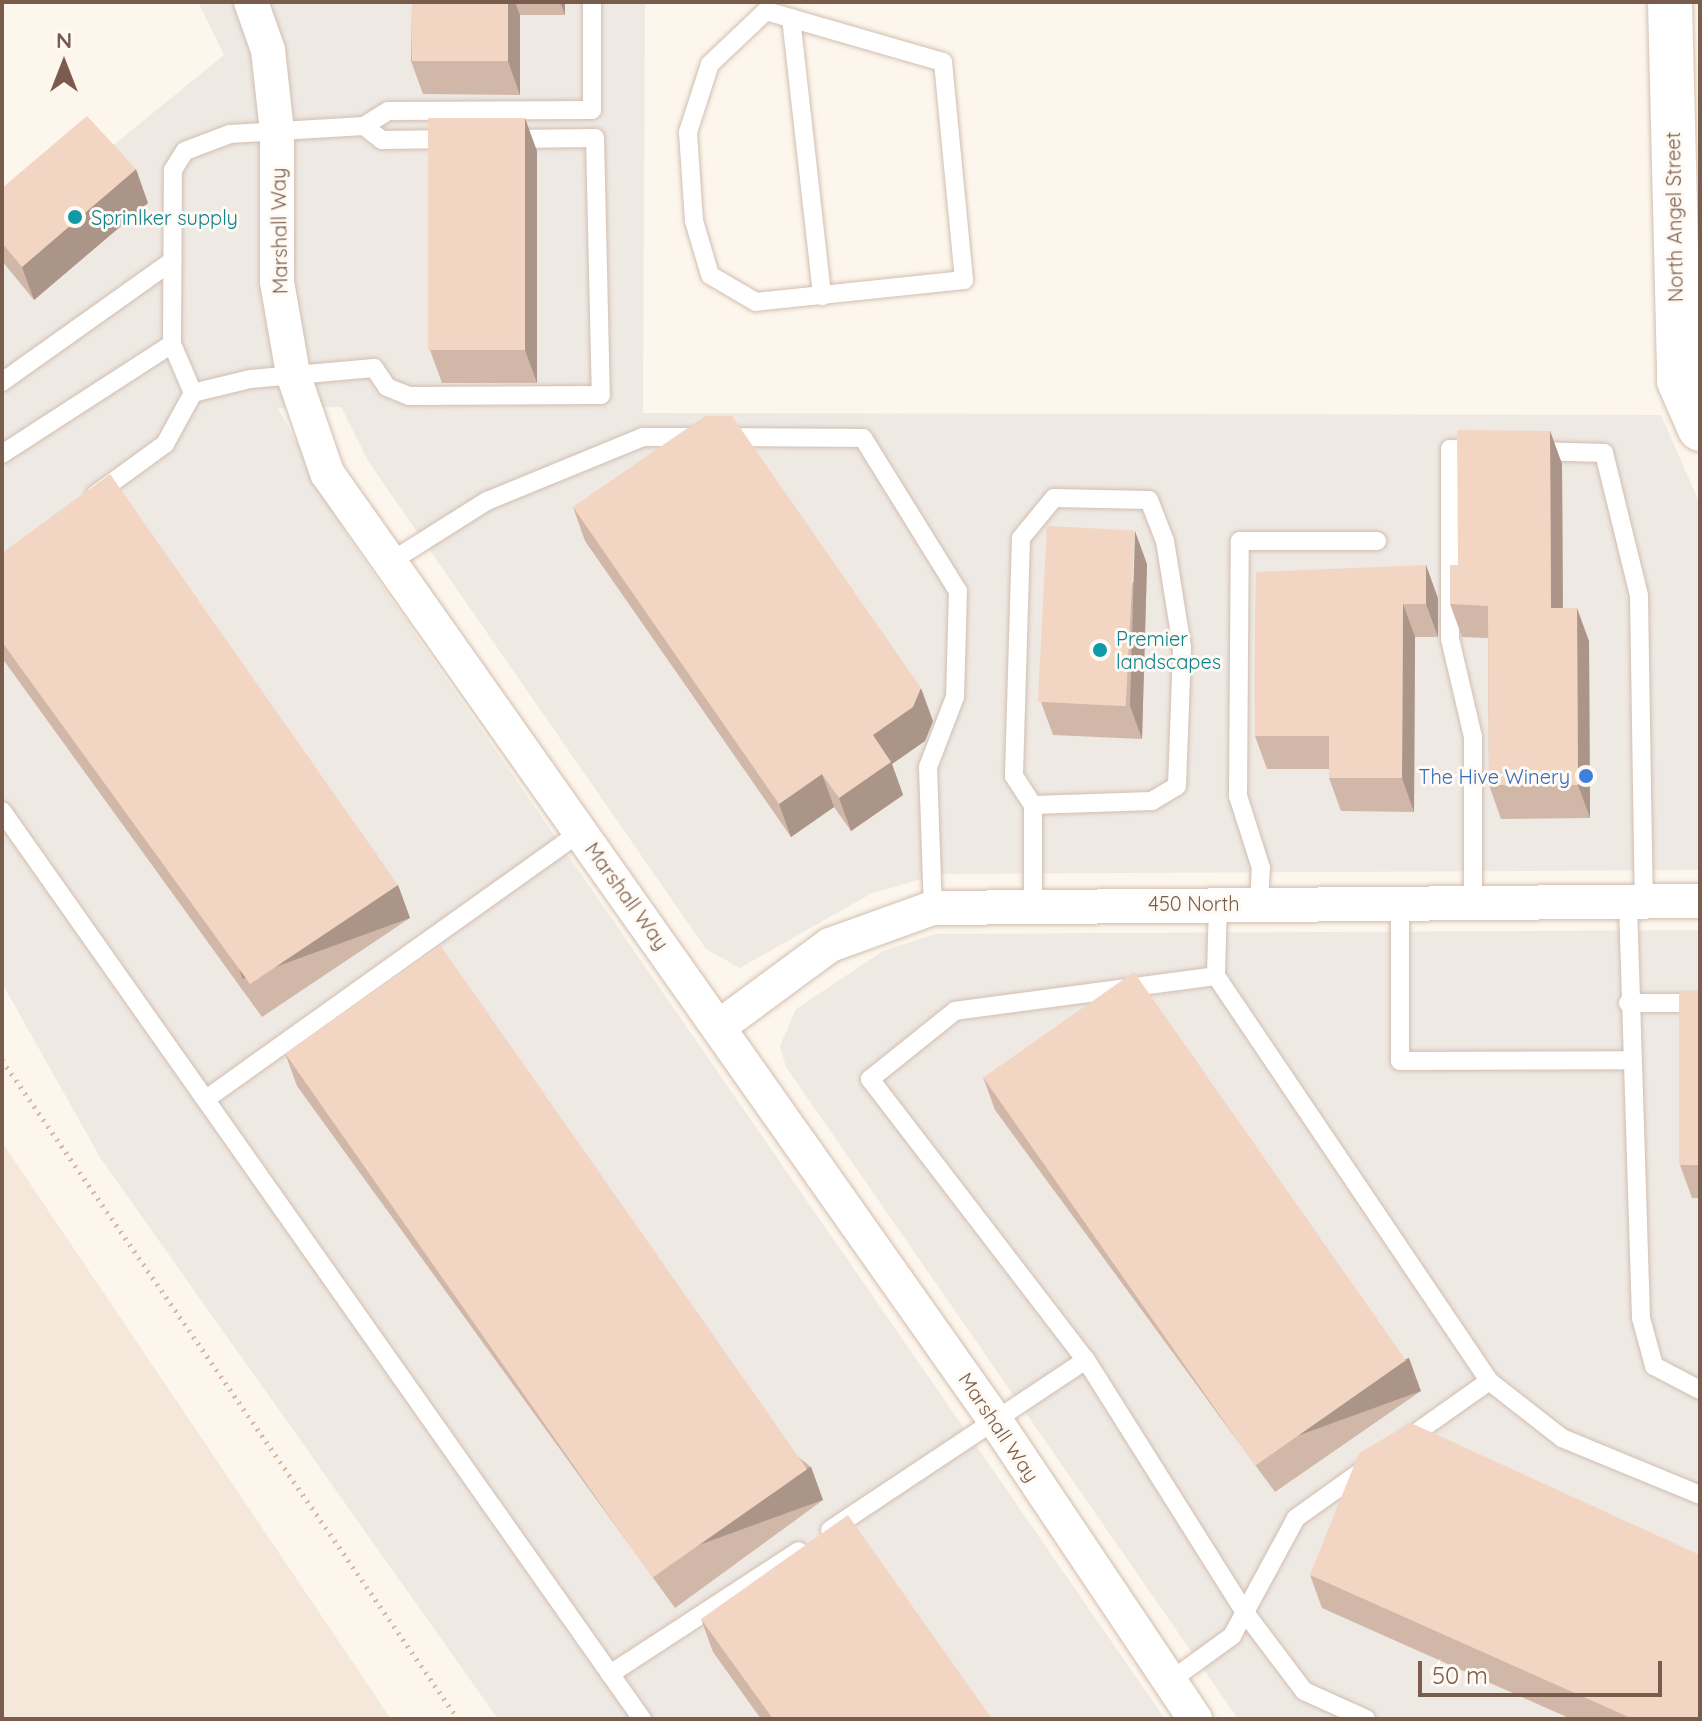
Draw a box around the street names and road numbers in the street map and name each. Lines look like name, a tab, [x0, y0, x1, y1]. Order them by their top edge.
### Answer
street label: North Angel Street	[1661, 132, 1687, 302]
street label: Marshall Way	[266, 168, 292, 294]
street label: Marshall Way	[580, 838, 674, 954]
street label: 450 North	[1148, 891, 1240, 915]
street label: Marshall Way	[954, 1368, 1044, 1486]

